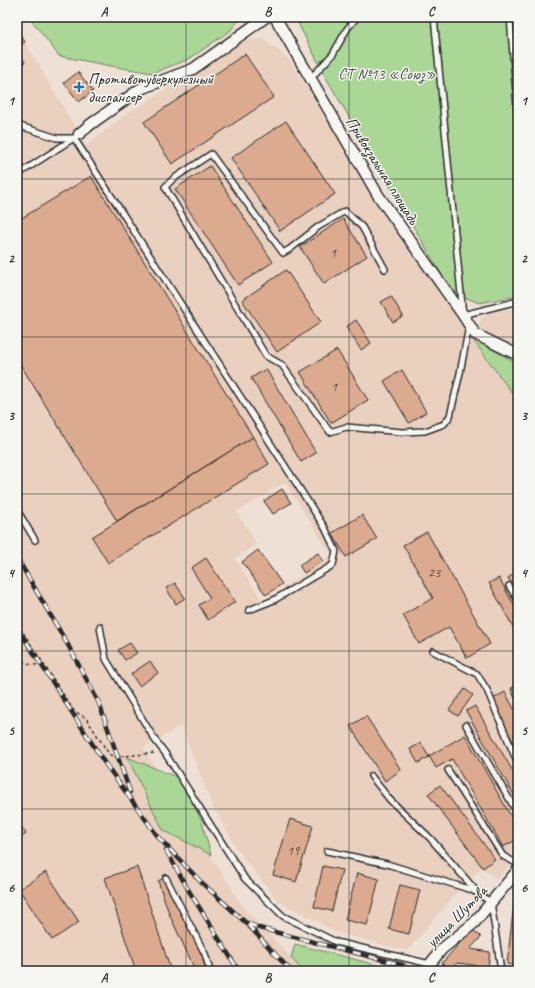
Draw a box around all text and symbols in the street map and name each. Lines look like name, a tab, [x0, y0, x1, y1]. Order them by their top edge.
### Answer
text: A	[101, 4, 109, 20]
text: B	[265, 4, 273, 20]
text: C	[428, 4, 436, 20]
park label: СТ №13 «Союз»	[338, 64, 436, 84]
place label: Противотуберкулезный диспансер	[88, 69, 215, 107]
marker: Противотуберкулезный диспансер	[73, 81, 85, 93]
text: 1	[8, 93, 16, 109]
text: 1	[521, 93, 529, 109]
street label: Привокзальная площадь	[341, 113, 424, 229]
house number: 1	[330, 244, 337, 261]
text: 2	[8, 251, 15, 267]
text: 2	[521, 251, 528, 267]
house number: 1	[331, 378, 338, 395]
text: 3	[8, 408, 15, 424]
text: 3	[521, 408, 528, 424]
house number: 23	[428, 564, 442, 581]
text: 4	[8, 565, 16, 581]
text: 4	[521, 565, 529, 581]
text: 5	[8, 723, 15, 739]
text: 5	[521, 723, 528, 739]
house number: 19	[287, 842, 301, 859]
text: 6	[8, 880, 15, 896]
street label: улица Шутова	[421, 880, 492, 953]
text: 6	[521, 880, 528, 896]
text: A	[101, 970, 109, 986]
text: B	[265, 970, 273, 986]
text: C	[428, 970, 436, 986]

